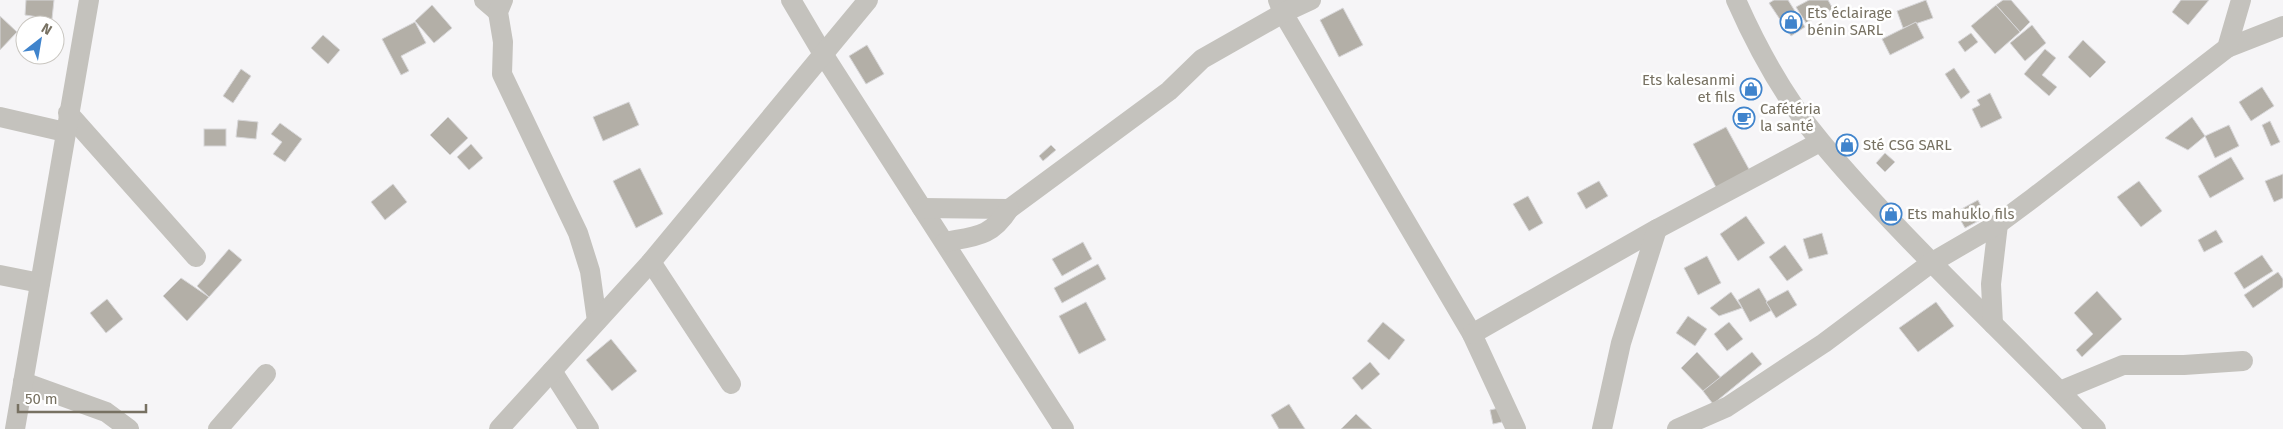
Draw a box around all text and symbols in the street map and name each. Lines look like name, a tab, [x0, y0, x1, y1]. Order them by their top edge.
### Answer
place label: Ets éclairage bénin SARL	[1807, 4, 1892, 39]
shop icon: Ets éclairage bénin SARL	[1779, 10, 1803, 34]
north arrow	[15, 15, 65, 65]
text: N	[38, 20, 55, 39]
place label: Ets kalesanmi et fils	[1642, 71, 1735, 106]
shop icon: Ets kalesanmi et fils	[1739, 77, 1763, 101]
place label: Cafétéria la santé	[1760, 100, 1821, 135]
cafe icon: Cafétéria la santé	[1732, 106, 1756, 130]
shop icon: Sté CSG SARL	[1835, 133, 1859, 157]
place label: Sté CSG SARL	[1863, 136, 1952, 154]
shop icon: Ets mahuklo fils	[1879, 202, 1903, 226]
place label: Ets mahuklo fils	[1907, 205, 2015, 223]
scale bar	[18, 382, 145, 414]
text: 50 m	[25, 390, 58, 408]

